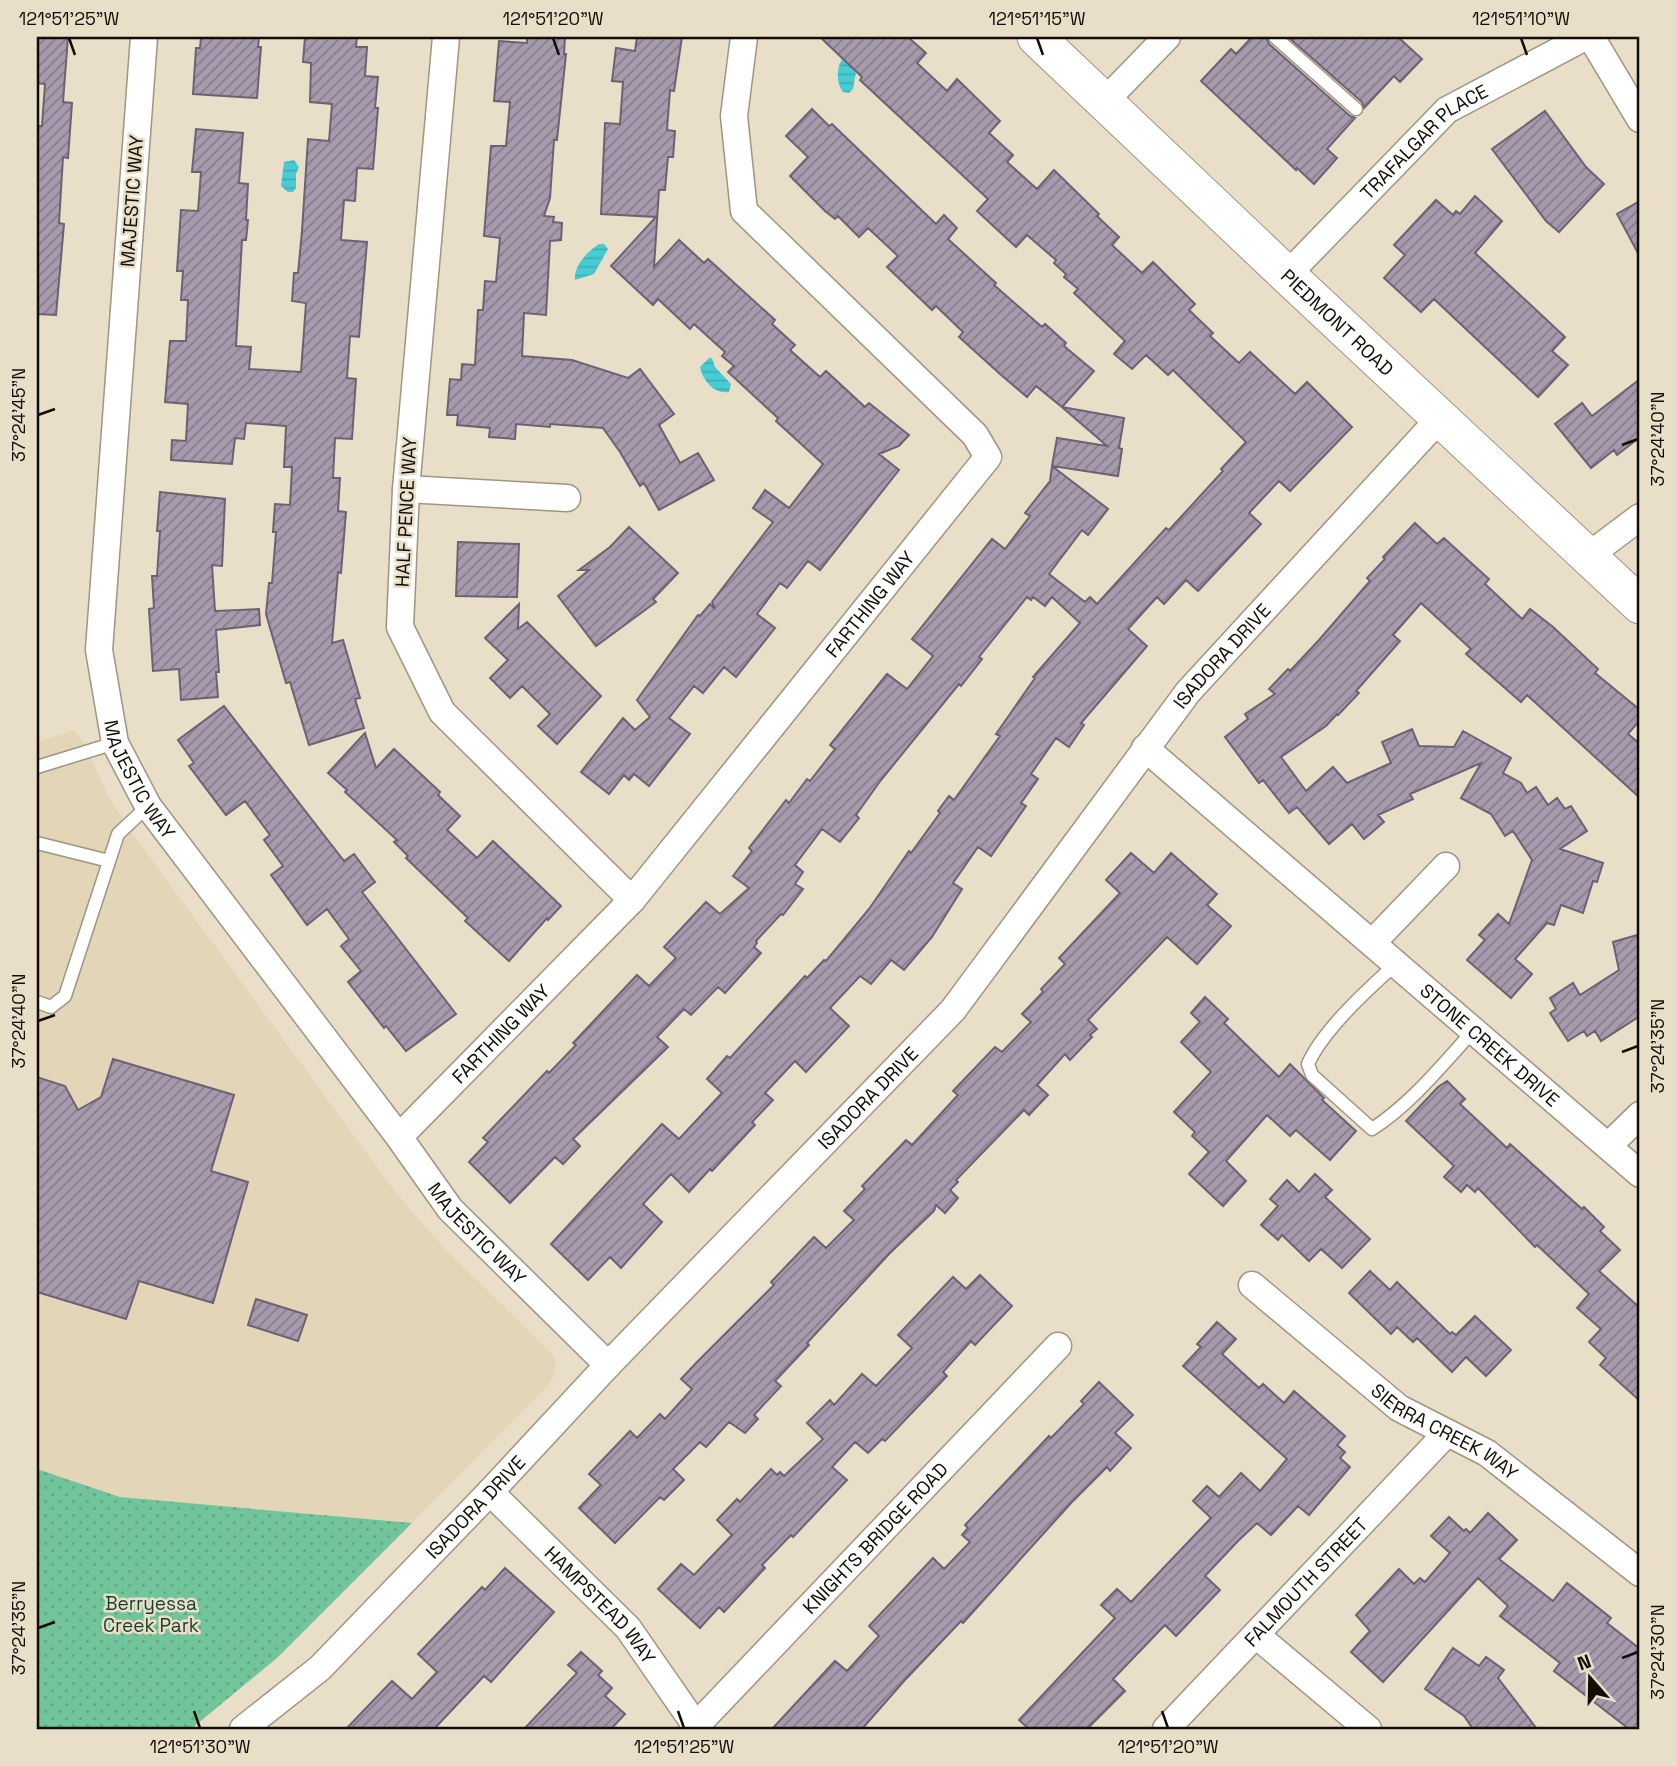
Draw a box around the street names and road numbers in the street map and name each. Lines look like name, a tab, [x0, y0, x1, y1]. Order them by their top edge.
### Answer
street label: TRAFALGAR PLACE	[1354, 78, 1492, 205]
street label: MAJESTIC WAY	[115, 134, 149, 268]
street label: PIEDMONT ROAD	[1276, 263, 1399, 381]
street label: HALF PENCE WAY	[390, 436, 422, 588]
street label: FARTHING WAY	[819, 545, 920, 662]
street label: ISADORA DRIVE	[1167, 598, 1276, 714]
street label: MAJESTIC WAY	[99, 718, 181, 844]
street label: FARTHING WAY	[446, 978, 555, 1089]
street label: STONE CREEK DRIVE	[1415, 978, 1565, 1112]
street label: ISADORA DRIVE	[812, 1041, 923, 1154]
street label: MAJESTIC WAY	[422, 1177, 532, 1290]
street label: SIERRA CREEK WAY	[1366, 1378, 1524, 1486]
street label: ISADORA DRIVE	[420, 1450, 530, 1564]
street label: KNIGHTS BRIDGE ROAD	[797, 1457, 953, 1619]
street label: FALMOUTH STREET	[1239, 1512, 1373, 1652]
street label: HAMPSTEAD WAY	[539, 1540, 662, 1669]

